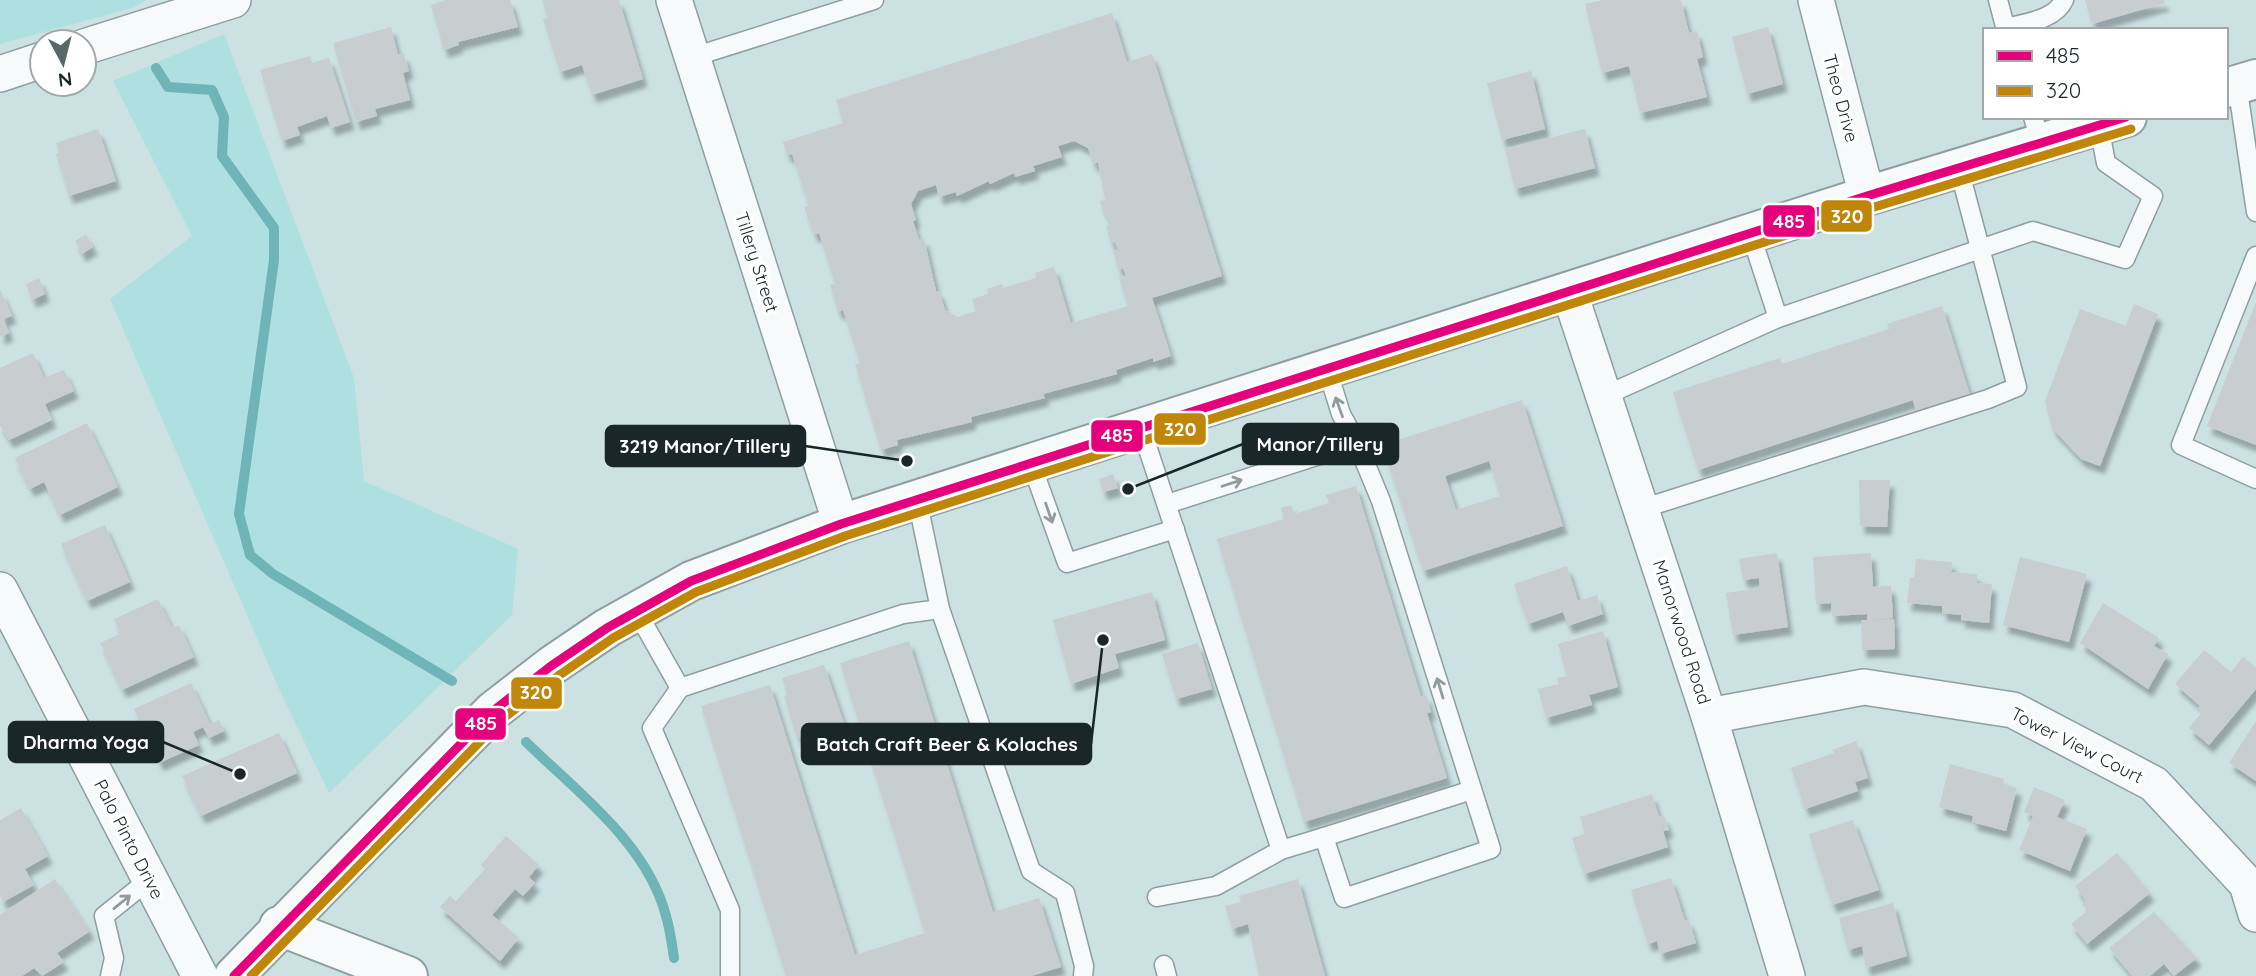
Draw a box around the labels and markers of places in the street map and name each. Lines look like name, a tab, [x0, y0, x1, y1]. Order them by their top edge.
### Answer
callout: Manor/Tillery	[1243, 424, 1398, 464]
callout: 3219 Manor/Tillery	[606, 426, 805, 466]
callout: Dharma Yoga	[9, 722, 163, 762]
callout: Batch Craft Beer & Kolaches	[802, 724, 1091, 764]

